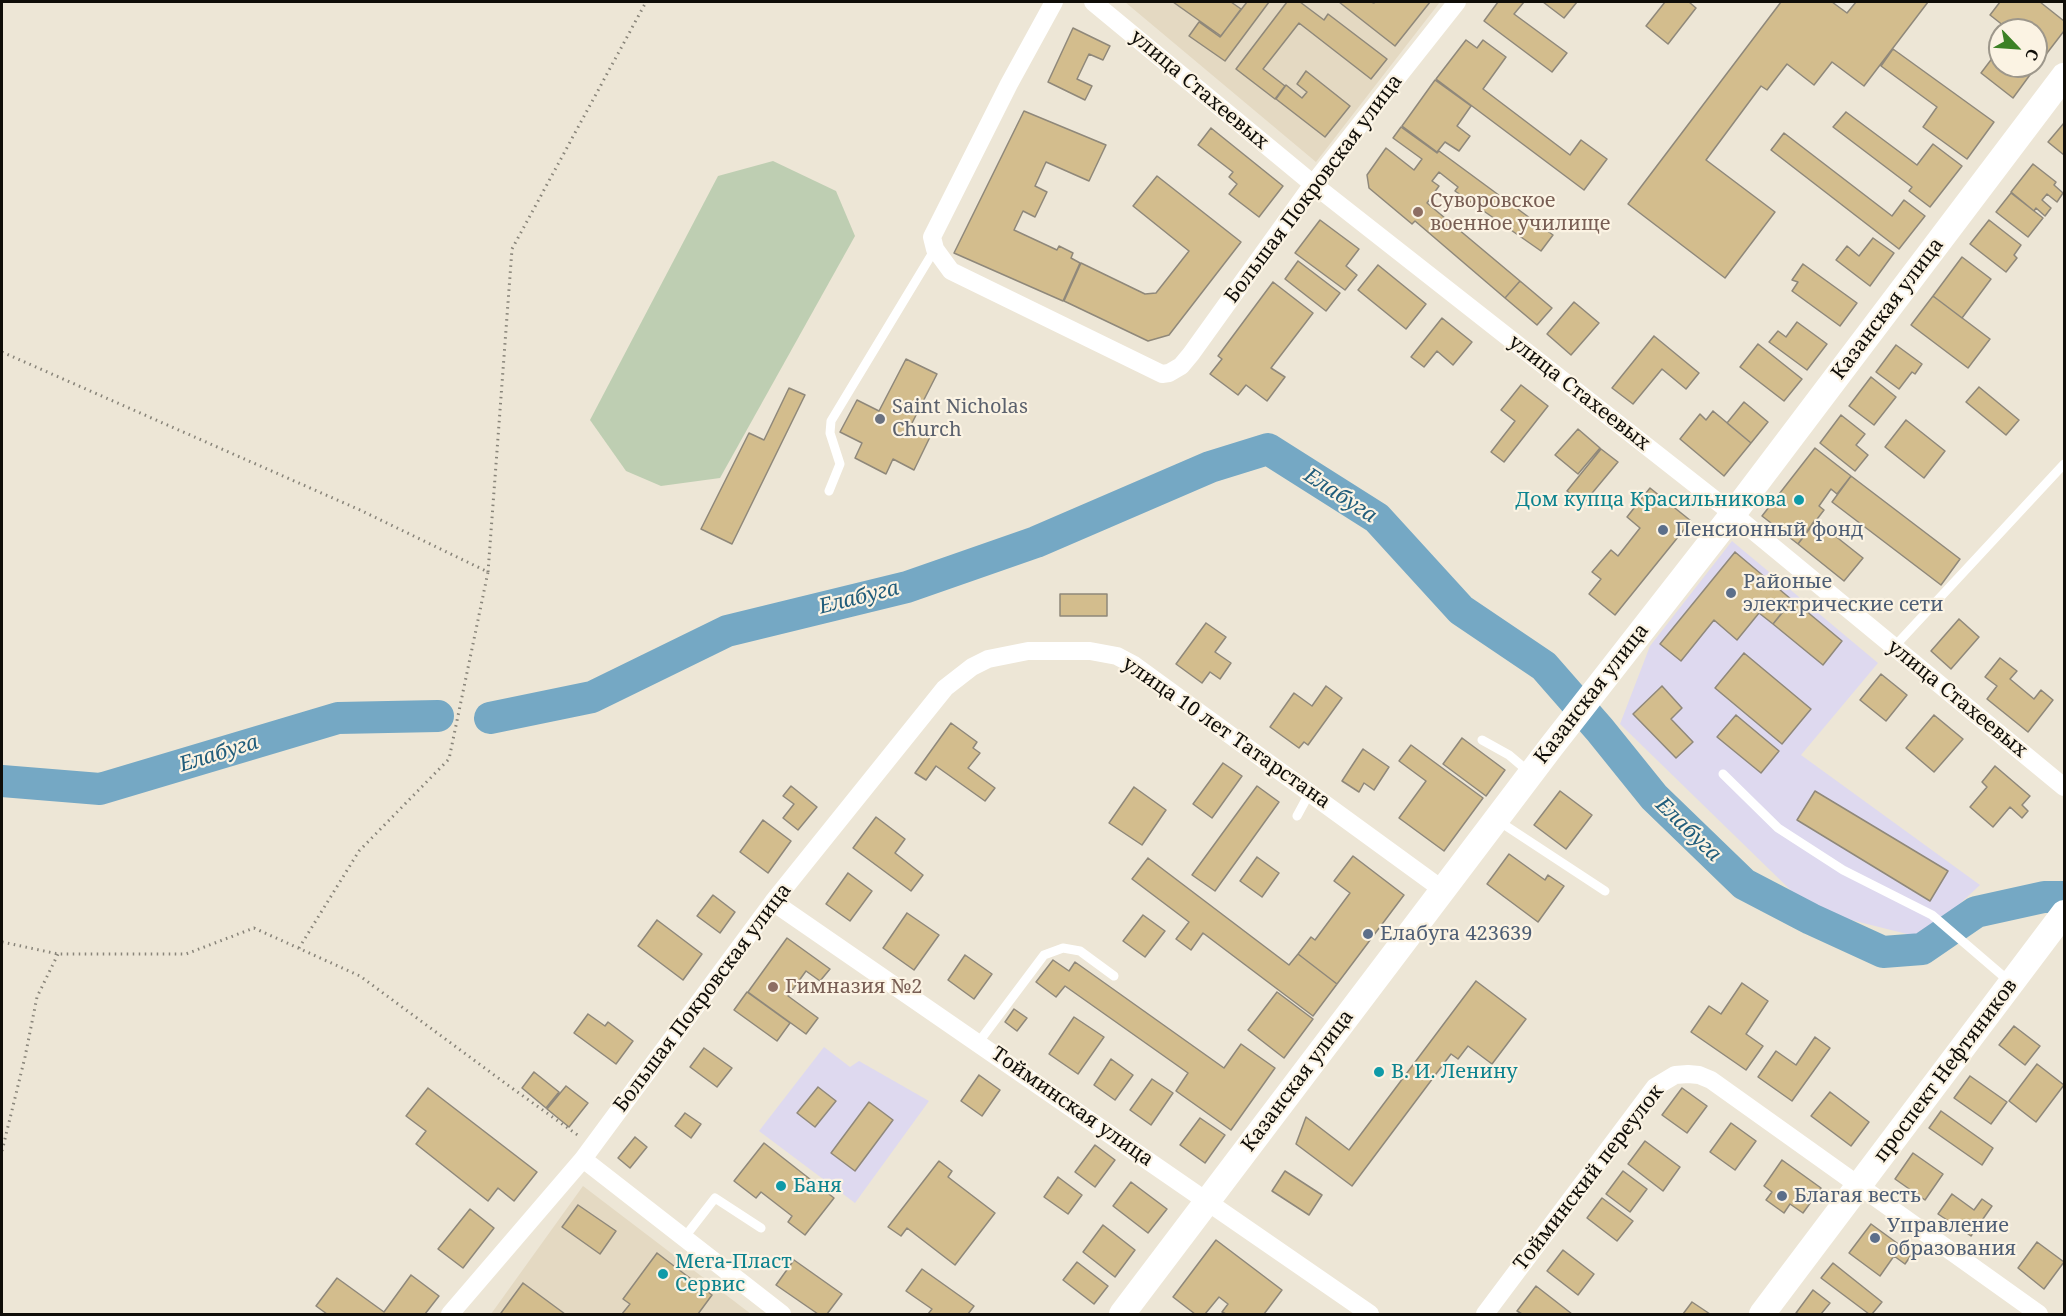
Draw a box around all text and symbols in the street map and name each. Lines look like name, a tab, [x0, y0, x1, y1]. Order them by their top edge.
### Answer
north arrow	[1988, 18, 2048, 78]
street label: улица Стахеевых	[1125, 25, 1273, 155]
text: С	[2020, 45, 2045, 64]
street label: Большая Покровская улица	[1220, 70, 1408, 308]
place label: Суворовское военное училище	[1430, 189, 1610, 236]
marker: Суворовское военное училище	[1411, 205, 1425, 219]
street label: Казанская улица	[1827, 233, 1949, 385]
street label: улица Стахеевых	[1503, 330, 1655, 456]
place label: Saint Nicholas Church	[892, 395, 1028, 442]
marker: Saint Nicholas Church	[873, 412, 887, 426]
water label: Елабуга	[1299, 463, 1381, 529]
place label: Дом купца Красильникова	[1515, 488, 1787, 512]
marker: Дом купца Красильникова	[1792, 493, 1806, 507]
place label: Пенсионный фонд	[1675, 518, 1863, 542]
marker: Пенсионный фонд	[1656, 523, 1670, 537]
place label: Районые электрические сети	[1743, 570, 1944, 617]
water label: Елабуга	[816, 576, 902, 620]
marker: Районые электрические сети	[1724, 586, 1738, 600]
street label: Казанская улица	[1530, 619, 1654, 769]
street label: улица Стахеевых	[1882, 635, 2032, 763]
street label: улица 10 лет Татарстана	[1117, 652, 1335, 814]
water label: Елабуга	[176, 730, 262, 778]
water label: Елабуга	[1650, 793, 1726, 867]
street label: Большая Покровская улица	[609, 879, 797, 1117]
place label: Елабуга 423639	[1380, 922, 1532, 946]
marker: Елабуга 423639	[1361, 927, 1375, 941]
place label: Гимназия №2	[785, 975, 922, 999]
street label: проспект Нефтяников	[1869, 975, 2023, 1167]
marker: Гимназия №2	[766, 980, 780, 994]
street label: Казанская улица	[1237, 1005, 1359, 1157]
street label: Тойминская улица	[986, 1042, 1158, 1172]
place label: В. И. Ленину	[1391, 1060, 1518, 1084]
marker: В. И. Ленину	[1372, 1065, 1386, 1079]
street label: Тойминский переулок	[1509, 1080, 1669, 1276]
place label: Баня	[793, 1174, 842, 1198]
marker: Баня	[774, 1179, 788, 1193]
place label: Благая весть	[1794, 1184, 1921, 1208]
marker: Благая весть	[1775, 1189, 1789, 1203]
place label: Управление образования	[1887, 1214, 2016, 1261]
marker: Управление образования	[1868, 1231, 1882, 1245]
place label: Мега-Пласт Сервис	[675, 1250, 792, 1297]
marker: Мега-Пласт Сервис	[656, 1267, 670, 1281]

